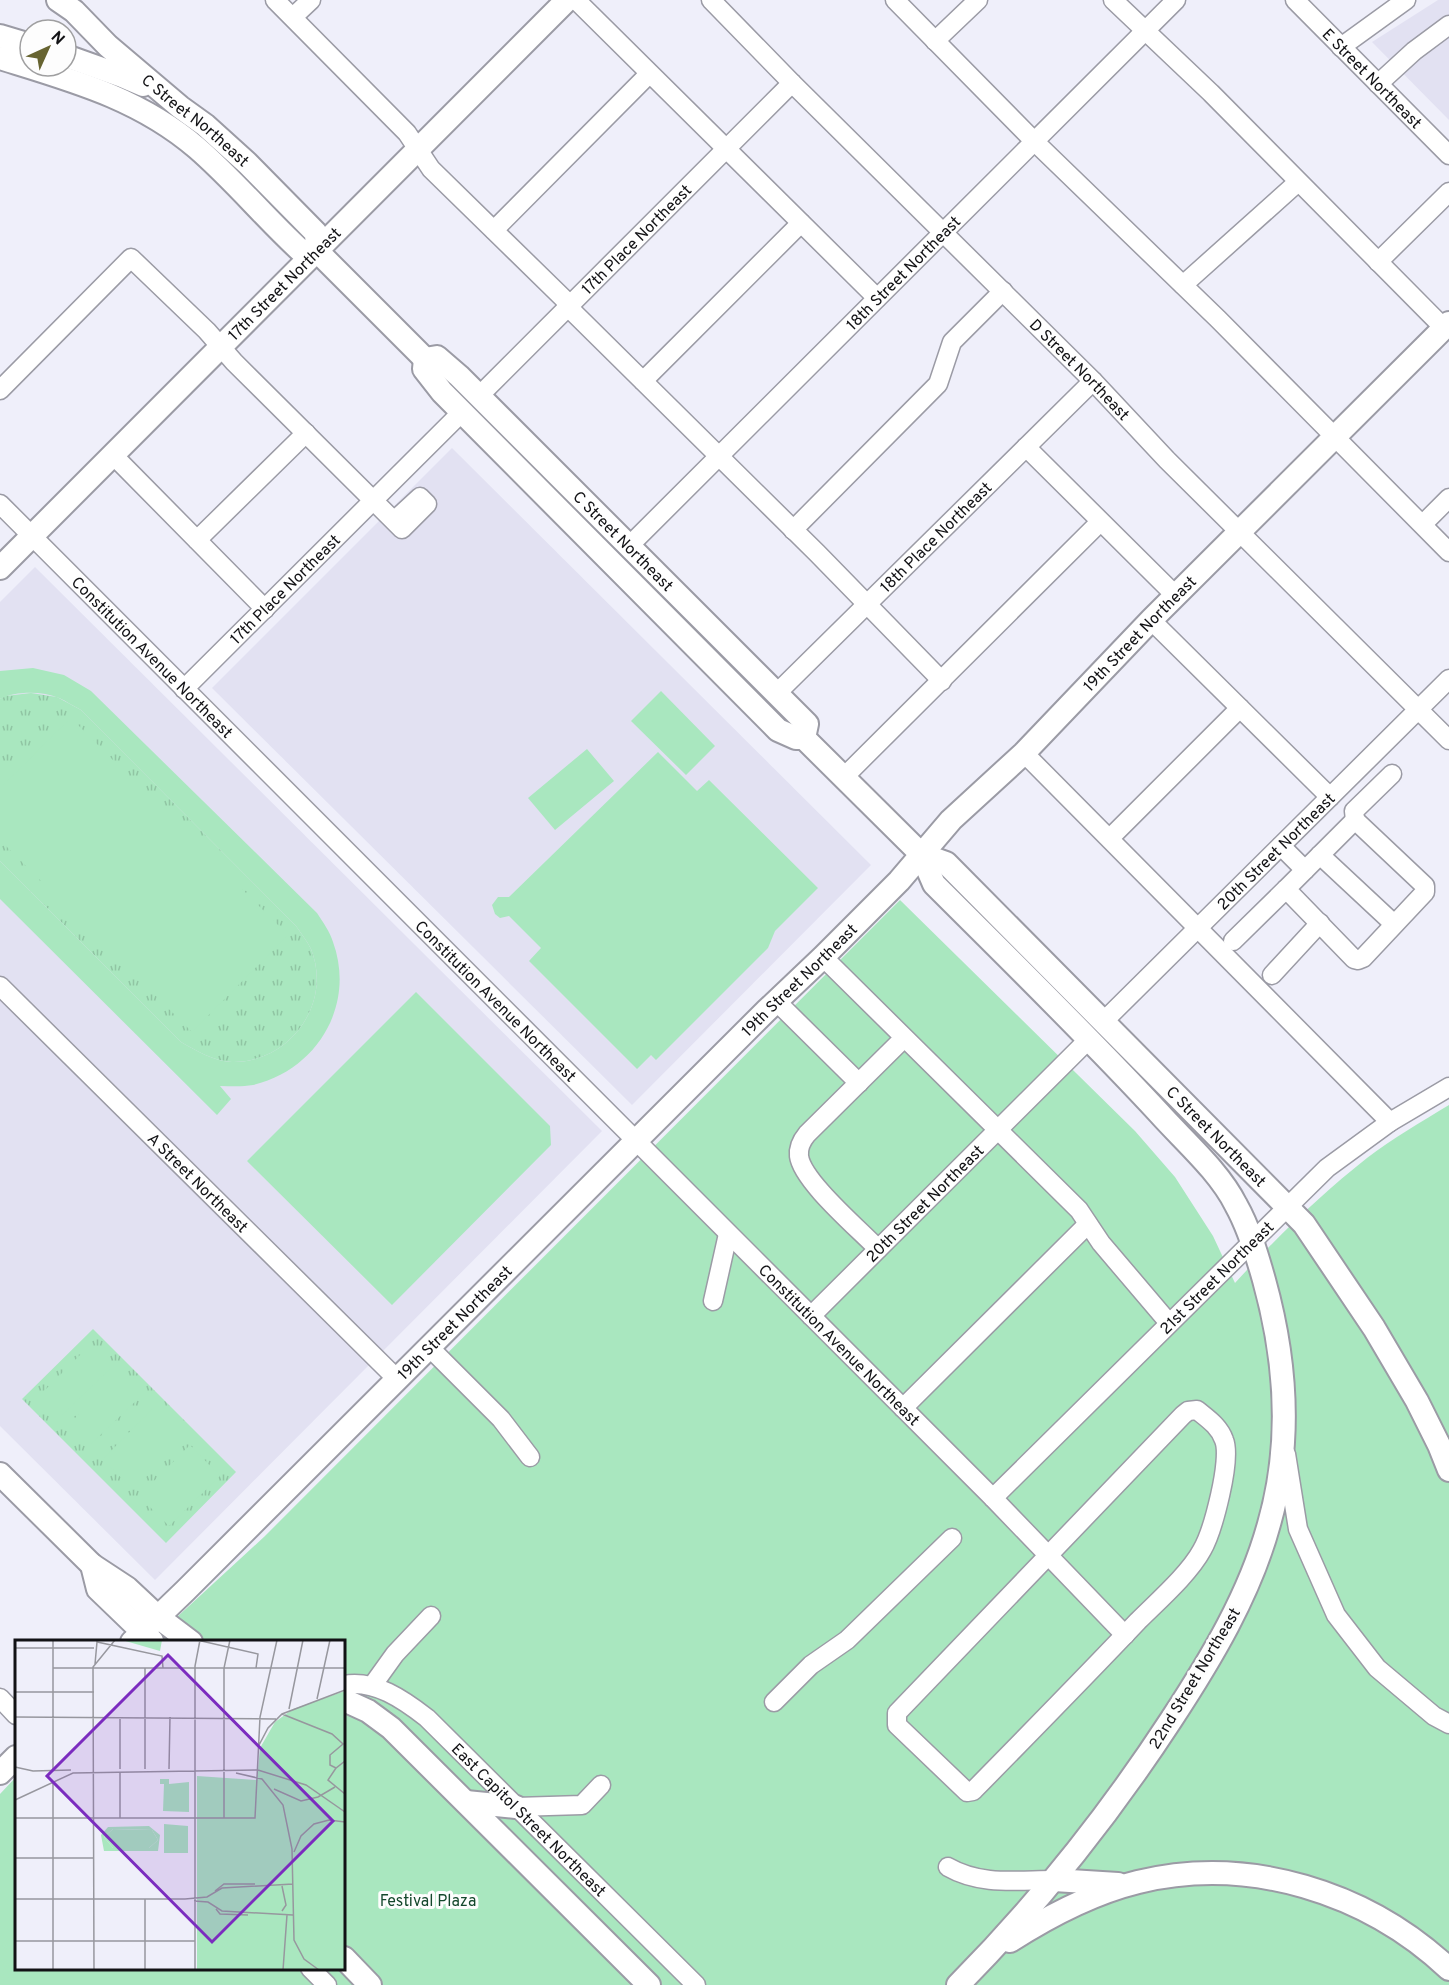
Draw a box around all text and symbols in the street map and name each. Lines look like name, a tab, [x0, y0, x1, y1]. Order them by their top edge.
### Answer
north arrow	[18, 18, 78, 78]
street label: E Street Northeast	[1317, 25, 1425, 134]
text: N	[46, 28, 68, 50]
street label: C Street Northeast	[137, 71, 252, 172]
street label: 17th Place Northeast	[578, 181, 697, 300]
street label: 18th Street Northeast	[843, 213, 966, 335]
street label: 17th Street Northeast	[225, 224, 346, 346]
street label: D Street Northeast	[1024, 316, 1133, 426]
street label: 18th Place Northeast	[877, 478, 997, 598]
street label: C Street Northeast	[568, 488, 677, 596]
street label: 17th Place Northeast	[227, 531, 345, 649]
street label: 19th Street Northeast	[1080, 572, 1202, 697]
street label: Constitution Avenue Northeast	[66, 573, 236, 743]
street label: 20th Street Northeast	[1214, 789, 1340, 915]
street label: Constitution Avenue Northeast	[410, 917, 580, 1087]
street label: 19th Street Northeast	[738, 920, 863, 1042]
street label: C Street Northeast	[1161, 1083, 1270, 1192]
street label: A Street Northeast	[142, 1129, 252, 1238]
street label: 20th Street Northeast	[863, 1141, 989, 1268]
street label: 21st Street Northeast	[1156, 1218, 1279, 1339]
street label: Constitution Avenue Northeast	[753, 1261, 923, 1431]
street label: 19th Street Northeast	[394, 1262, 517, 1385]
street label: 22nd Street Northeast	[1146, 1605, 1246, 1753]
inset map	[15, 1640, 345, 1970]
street label: East Capitol Street Northeast	[446, 1740, 609, 1902]
park label: Festival Plaza	[380, 1892, 476, 1912]

